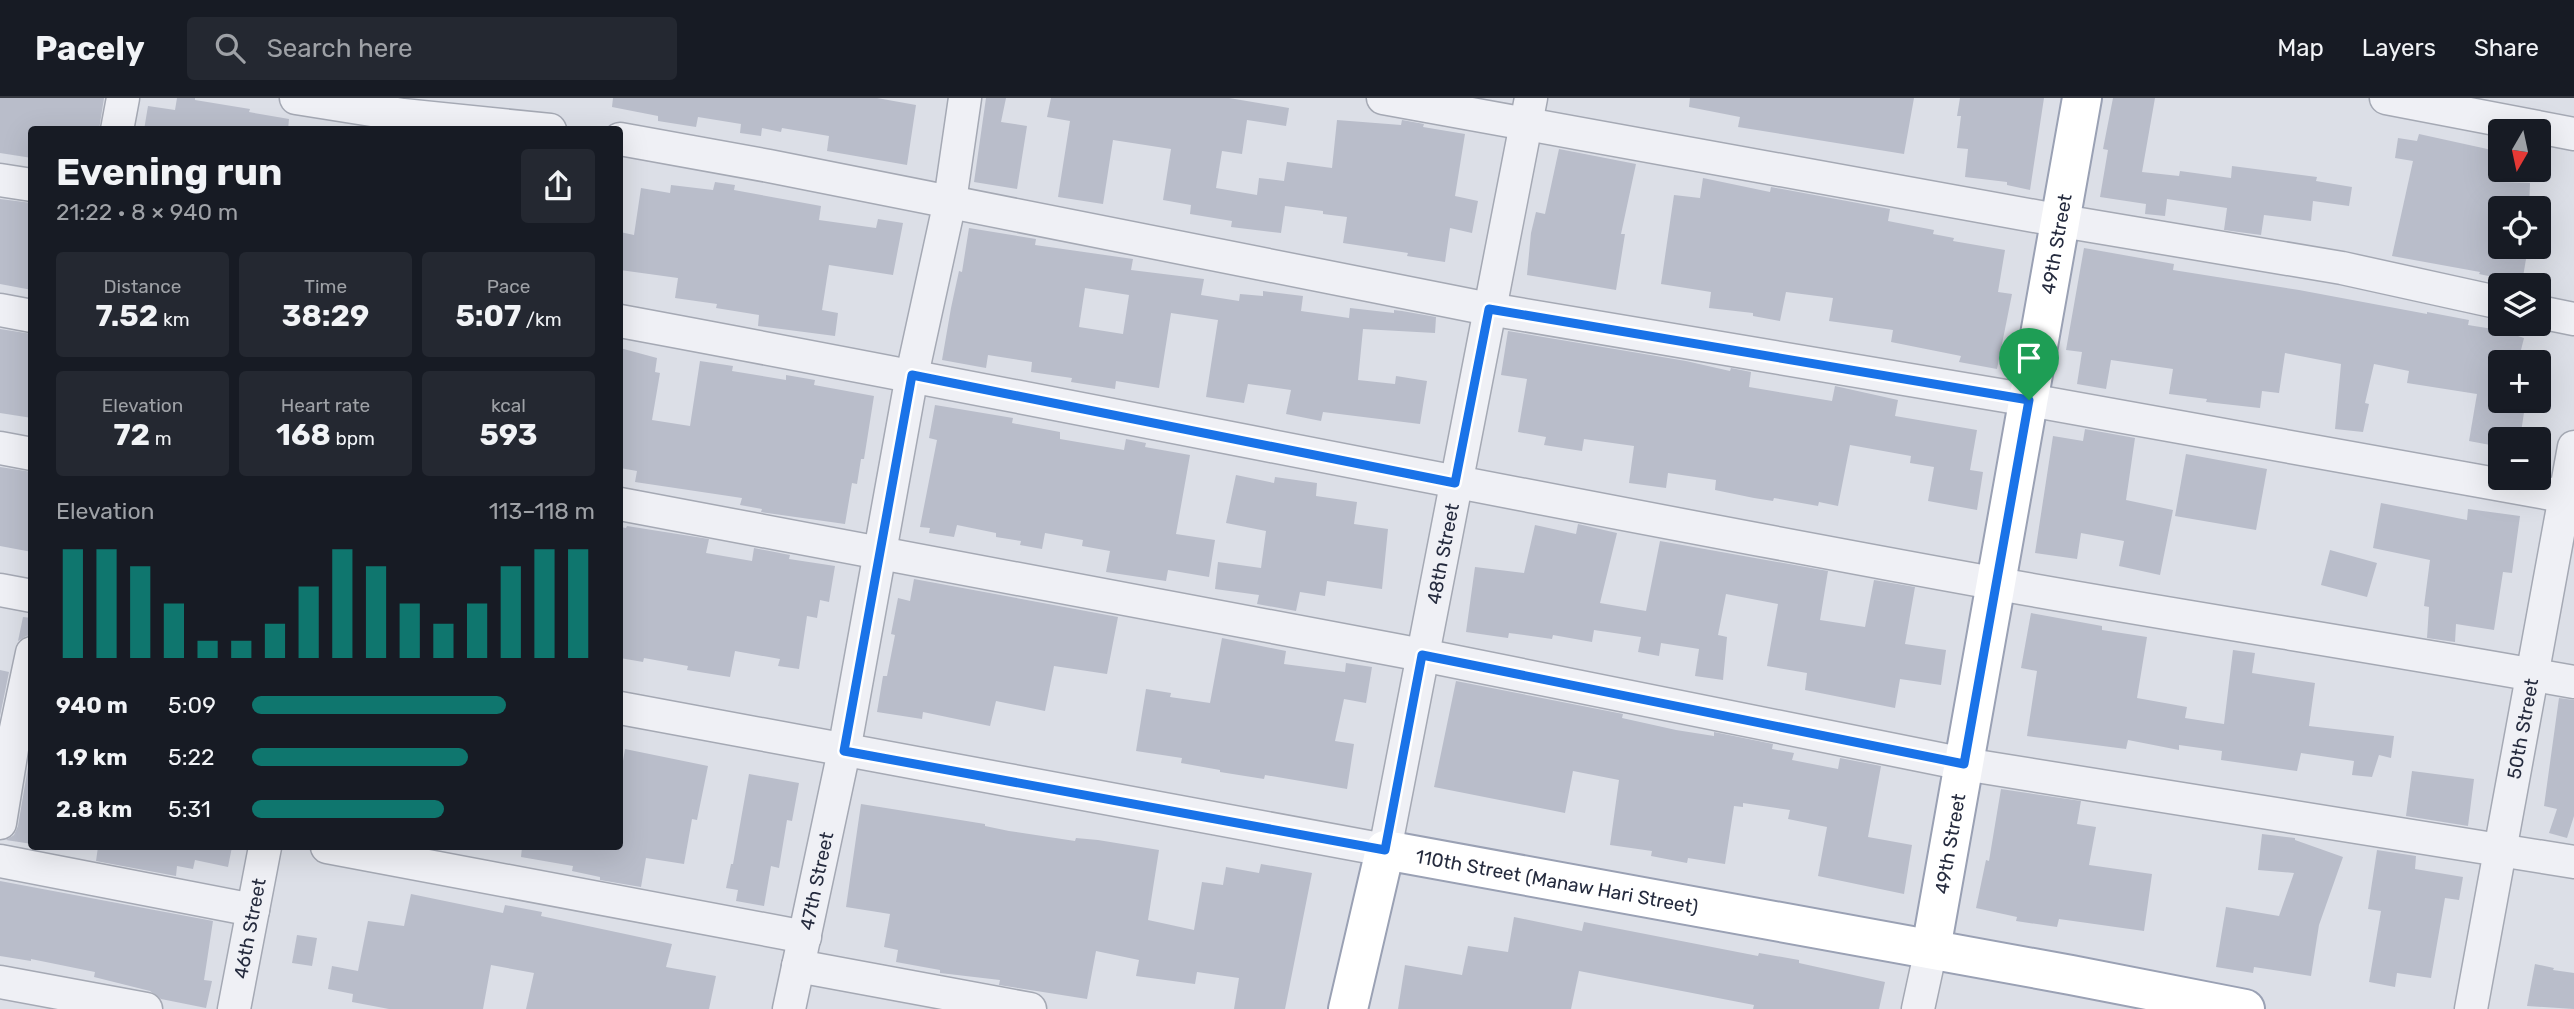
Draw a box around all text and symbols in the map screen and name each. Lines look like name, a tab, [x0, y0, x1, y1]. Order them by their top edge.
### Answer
search box	[187, 17, 677, 80]
text: Pacely	[35, 29, 145, 68]
icon: search	[211, 29, 249, 67]
text: Search here	[267, 33, 412, 64]
text: Map	[2277, 34, 2324, 62]
text: Layers	[2362, 34, 2436, 62]
text: Share	[2474, 34, 2539, 62]
north arrow	[2488, 119, 2552, 182]
map controls	[2488, 119, 2551, 490]
text: Evening run	[56, 149, 282, 195]
button: share	[521, 149, 595, 223]
street label: 49th Street	[2036, 192, 2077, 296]
button: locate	[2488, 196, 2551, 259]
text: 21:22 · 8 × 940 m	[56, 198, 238, 226]
button: layers	[2488, 273, 2551, 336]
text: Distance	[104, 275, 181, 298]
text: Time	[304, 275, 347, 298]
text: Pace	[487, 275, 530, 298]
text: 7.52	[95, 298, 158, 334]
text: 38:29	[282, 298, 369, 334]
text: 5:07	[455, 298, 521, 334]
text: km	[158, 308, 190, 331]
text: /km	[521, 308, 562, 331]
pin	[1999, 328, 2059, 400]
icon: arrive	[2010, 339, 2048, 377]
button: +	[2488, 350, 2551, 413]
text: Elevation	[102, 394, 183, 417]
text: Heart rate	[281, 394, 370, 417]
text: kcal	[491, 394, 526, 417]
text: 72	[113, 417, 150, 453]
text: 168	[276, 417, 331, 453]
text: 593	[479, 417, 538, 453]
text: m	[150, 427, 172, 450]
text: bpm	[331, 427, 375, 450]
button: −	[2488, 427, 2551, 490]
text: Elevation	[56, 497, 155, 525]
text: 113–118 m	[489, 497, 595, 525]
street label: 48th Street	[1422, 501, 1464, 606]
street label: 50th Street	[2502, 676, 2543, 781]
text: 940 m	[56, 691, 128, 719]
text: 5:09	[168, 691, 216, 719]
text: 1.9 km	[56, 743, 127, 771]
text: 5:22	[168, 743, 215, 771]
street label: 49th Street	[1930, 791, 1970, 896]
text: 2.8 km	[56, 795, 132, 823]
text: 5:31	[168, 795, 211, 823]
street label: 47th Street	[795, 829, 839, 932]
street label: 110th Street (Manaw Hari Street)	[1414, 845, 1700, 919]
street label: 46th Street	[229, 876, 271, 981]

